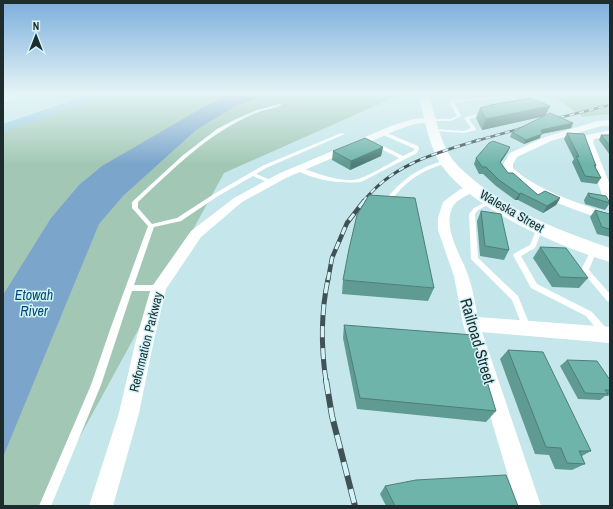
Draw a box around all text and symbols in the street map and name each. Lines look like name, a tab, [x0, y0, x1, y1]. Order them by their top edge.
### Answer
north arrow	[16, 16, 56, 56]
text: N	[33, 19, 39, 33]
street label: Waleska Street	[477, 186, 547, 236]
water label: Etowah River	[15, 286, 53, 320]
street label: Reformation Parkway	[125, 290, 167, 394]
street label: Railroad Street	[455, 296, 501, 387]

